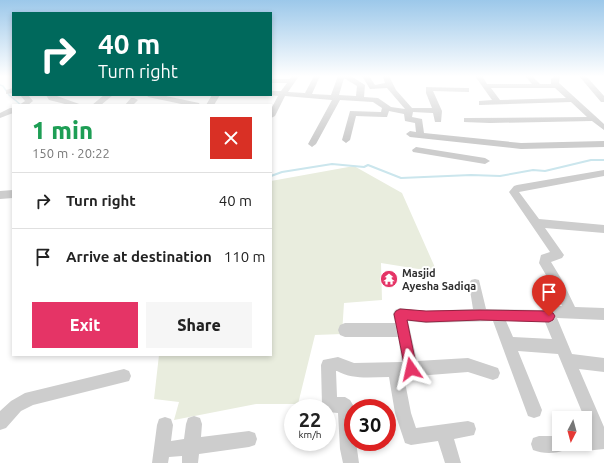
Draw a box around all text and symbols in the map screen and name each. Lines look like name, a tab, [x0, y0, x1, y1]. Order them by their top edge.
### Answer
icon: right	[32, 28, 84, 80]
text: 40 m	[98, 28, 160, 59]
text: Turn right	[98, 61, 178, 81]
text: 1 min	[32, 117, 93, 144]
button: close	[210, 117, 252, 159]
text: 150 m · 20:22	[32, 146, 110, 160]
icon: right	[32, 190, 54, 212]
text: Turn right	[66, 192, 136, 209]
text: 40 m	[219, 192, 252, 209]
icon: arrive	[32, 246, 54, 268]
text: Arrive at destination	[66, 248, 212, 265]
text: 110 m	[224, 248, 266, 265]
place label: Masjid Ayesha Sadiqa	[402, 267, 476, 292]
temple icon: Masjid Ayesha Sadiqa	[379, 269, 399, 289]
pin	[532, 275, 566, 316]
icon: arrive	[538, 281, 560, 303]
button: Exit	[32, 302, 138, 348]
button: Share	[146, 302, 252, 348]
position arrow	[390, 348, 432, 390]
speed limit sign: 30	[344, 399, 396, 451]
text: 22	[299, 408, 321, 431]
north arrow	[552, 411, 592, 451]
map controls	[552, 411, 592, 451]
text: km/h	[298, 429, 322, 440]

